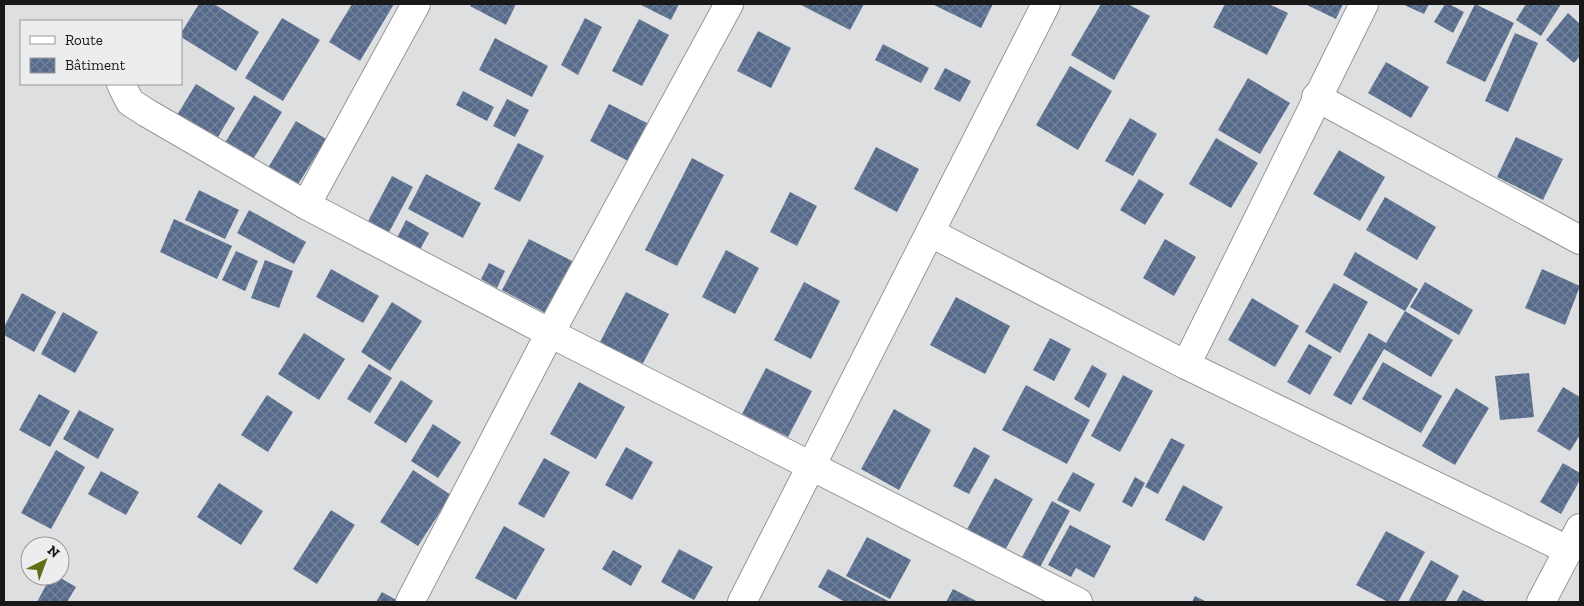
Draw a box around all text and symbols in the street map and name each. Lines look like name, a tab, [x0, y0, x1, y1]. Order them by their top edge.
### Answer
legend	[20, 20, 182, 85]
text: Route	[65, 31, 103, 49]
text: Bâtiment	[65, 56, 126, 74]
north arrow	[20, 536, 70, 586]
text: N	[44, 542, 63, 562]

